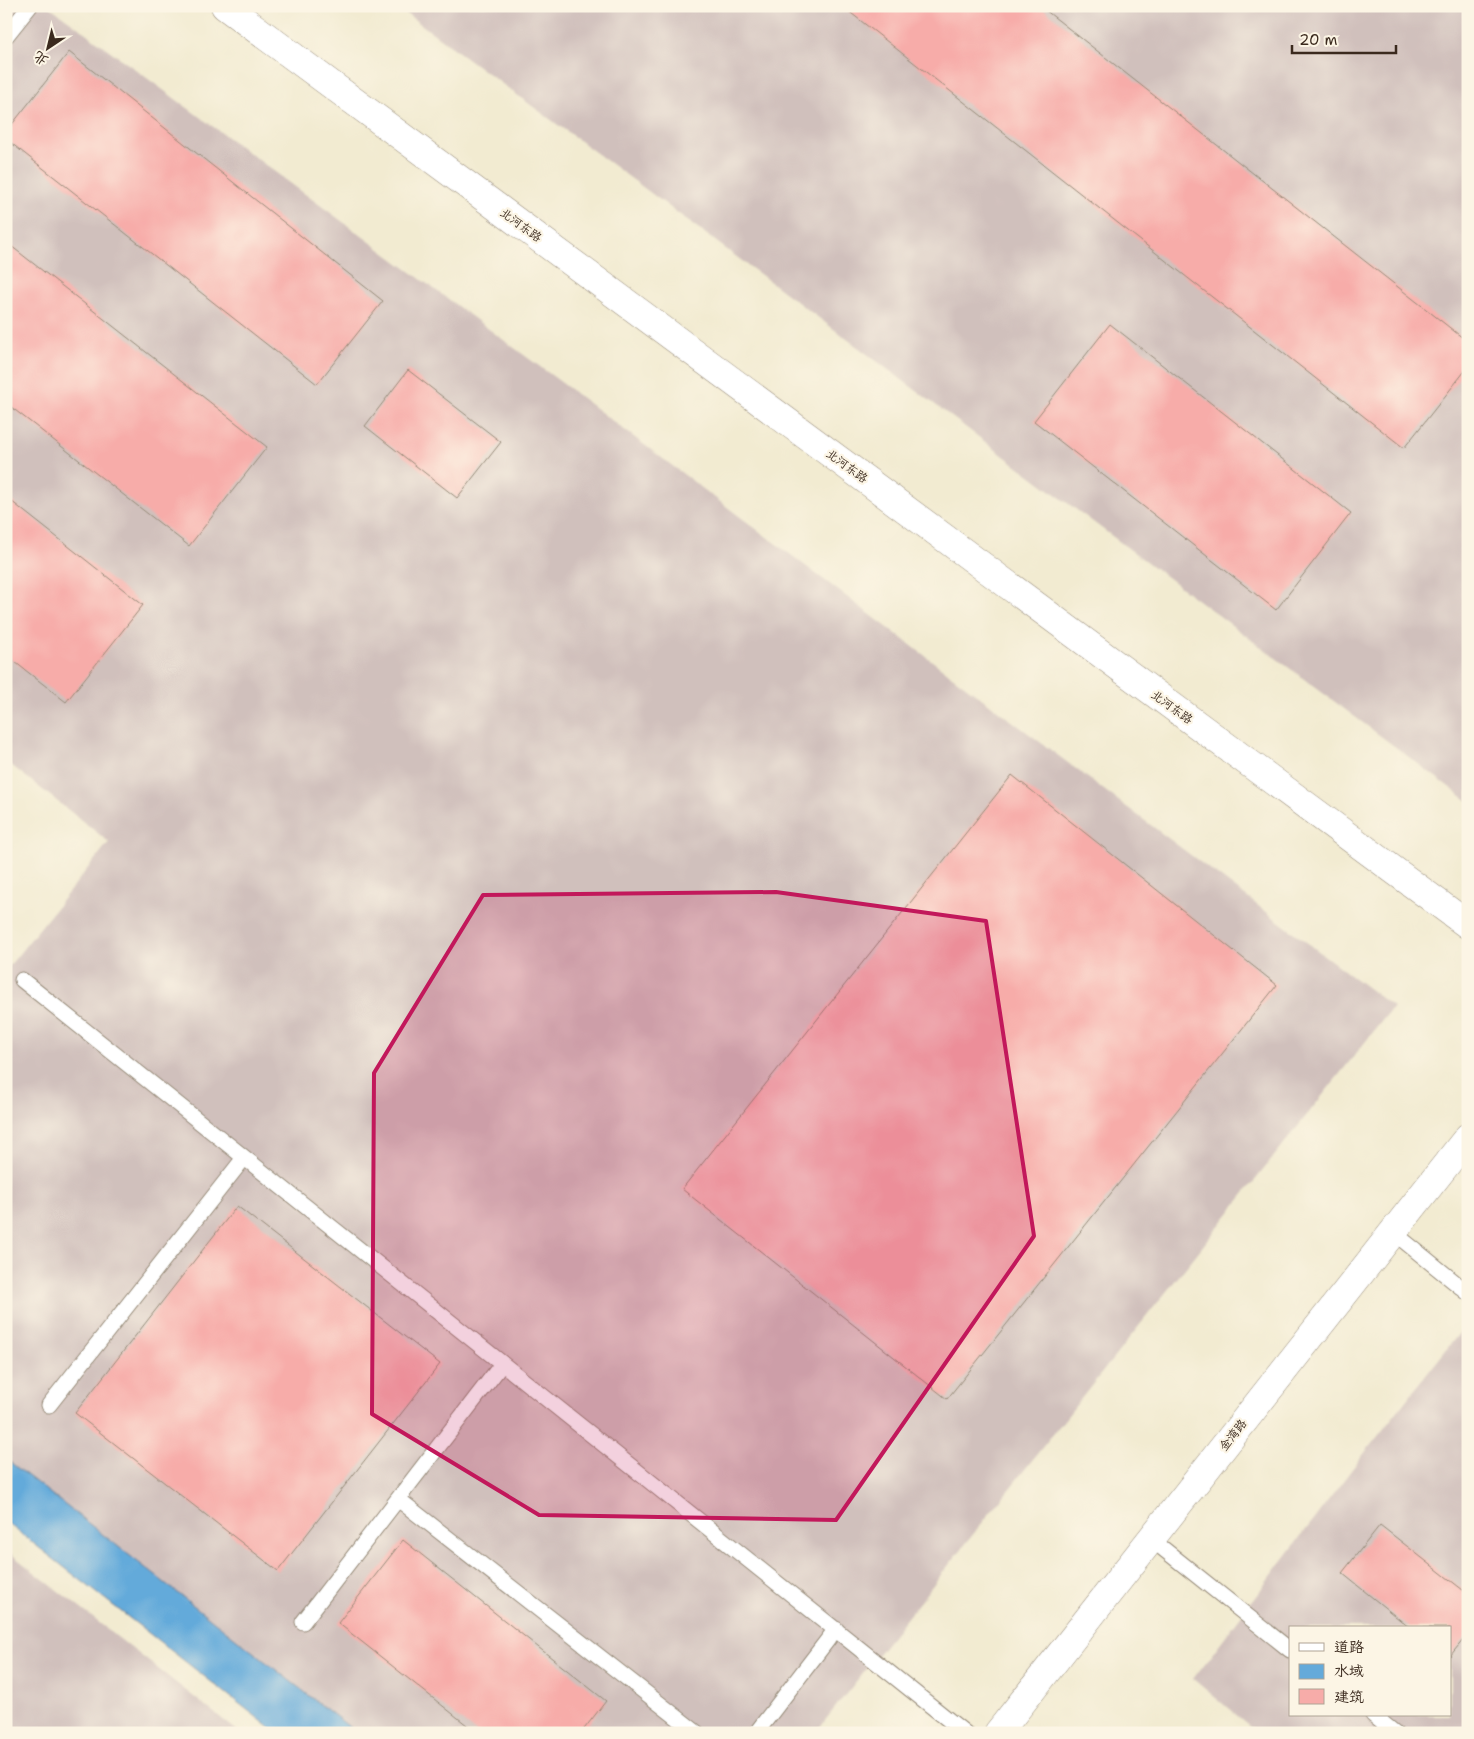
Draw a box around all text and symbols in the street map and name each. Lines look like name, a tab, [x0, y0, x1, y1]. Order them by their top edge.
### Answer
north arrow	[22, 22, 72, 72]
scale bar	[1292, 22, 1395, 54]
text: 20 m	[1299, 30, 1338, 50]
text: 北	[30, 47, 51, 70]
street label: 北河东路	[497, 204, 545, 246]
street label: 北河东路	[823, 445, 871, 487]
street label: 北河东路	[1148, 686, 1196, 728]
street label: 金湾路	[1216, 1416, 1250, 1454]
legend	[1289, 1626, 1452, 1716]
text: 道路	[1334, 1637, 1364, 1657]
text: 水域	[1334, 1661, 1364, 1681]
text: 建筑	[1334, 1687, 1364, 1707]

